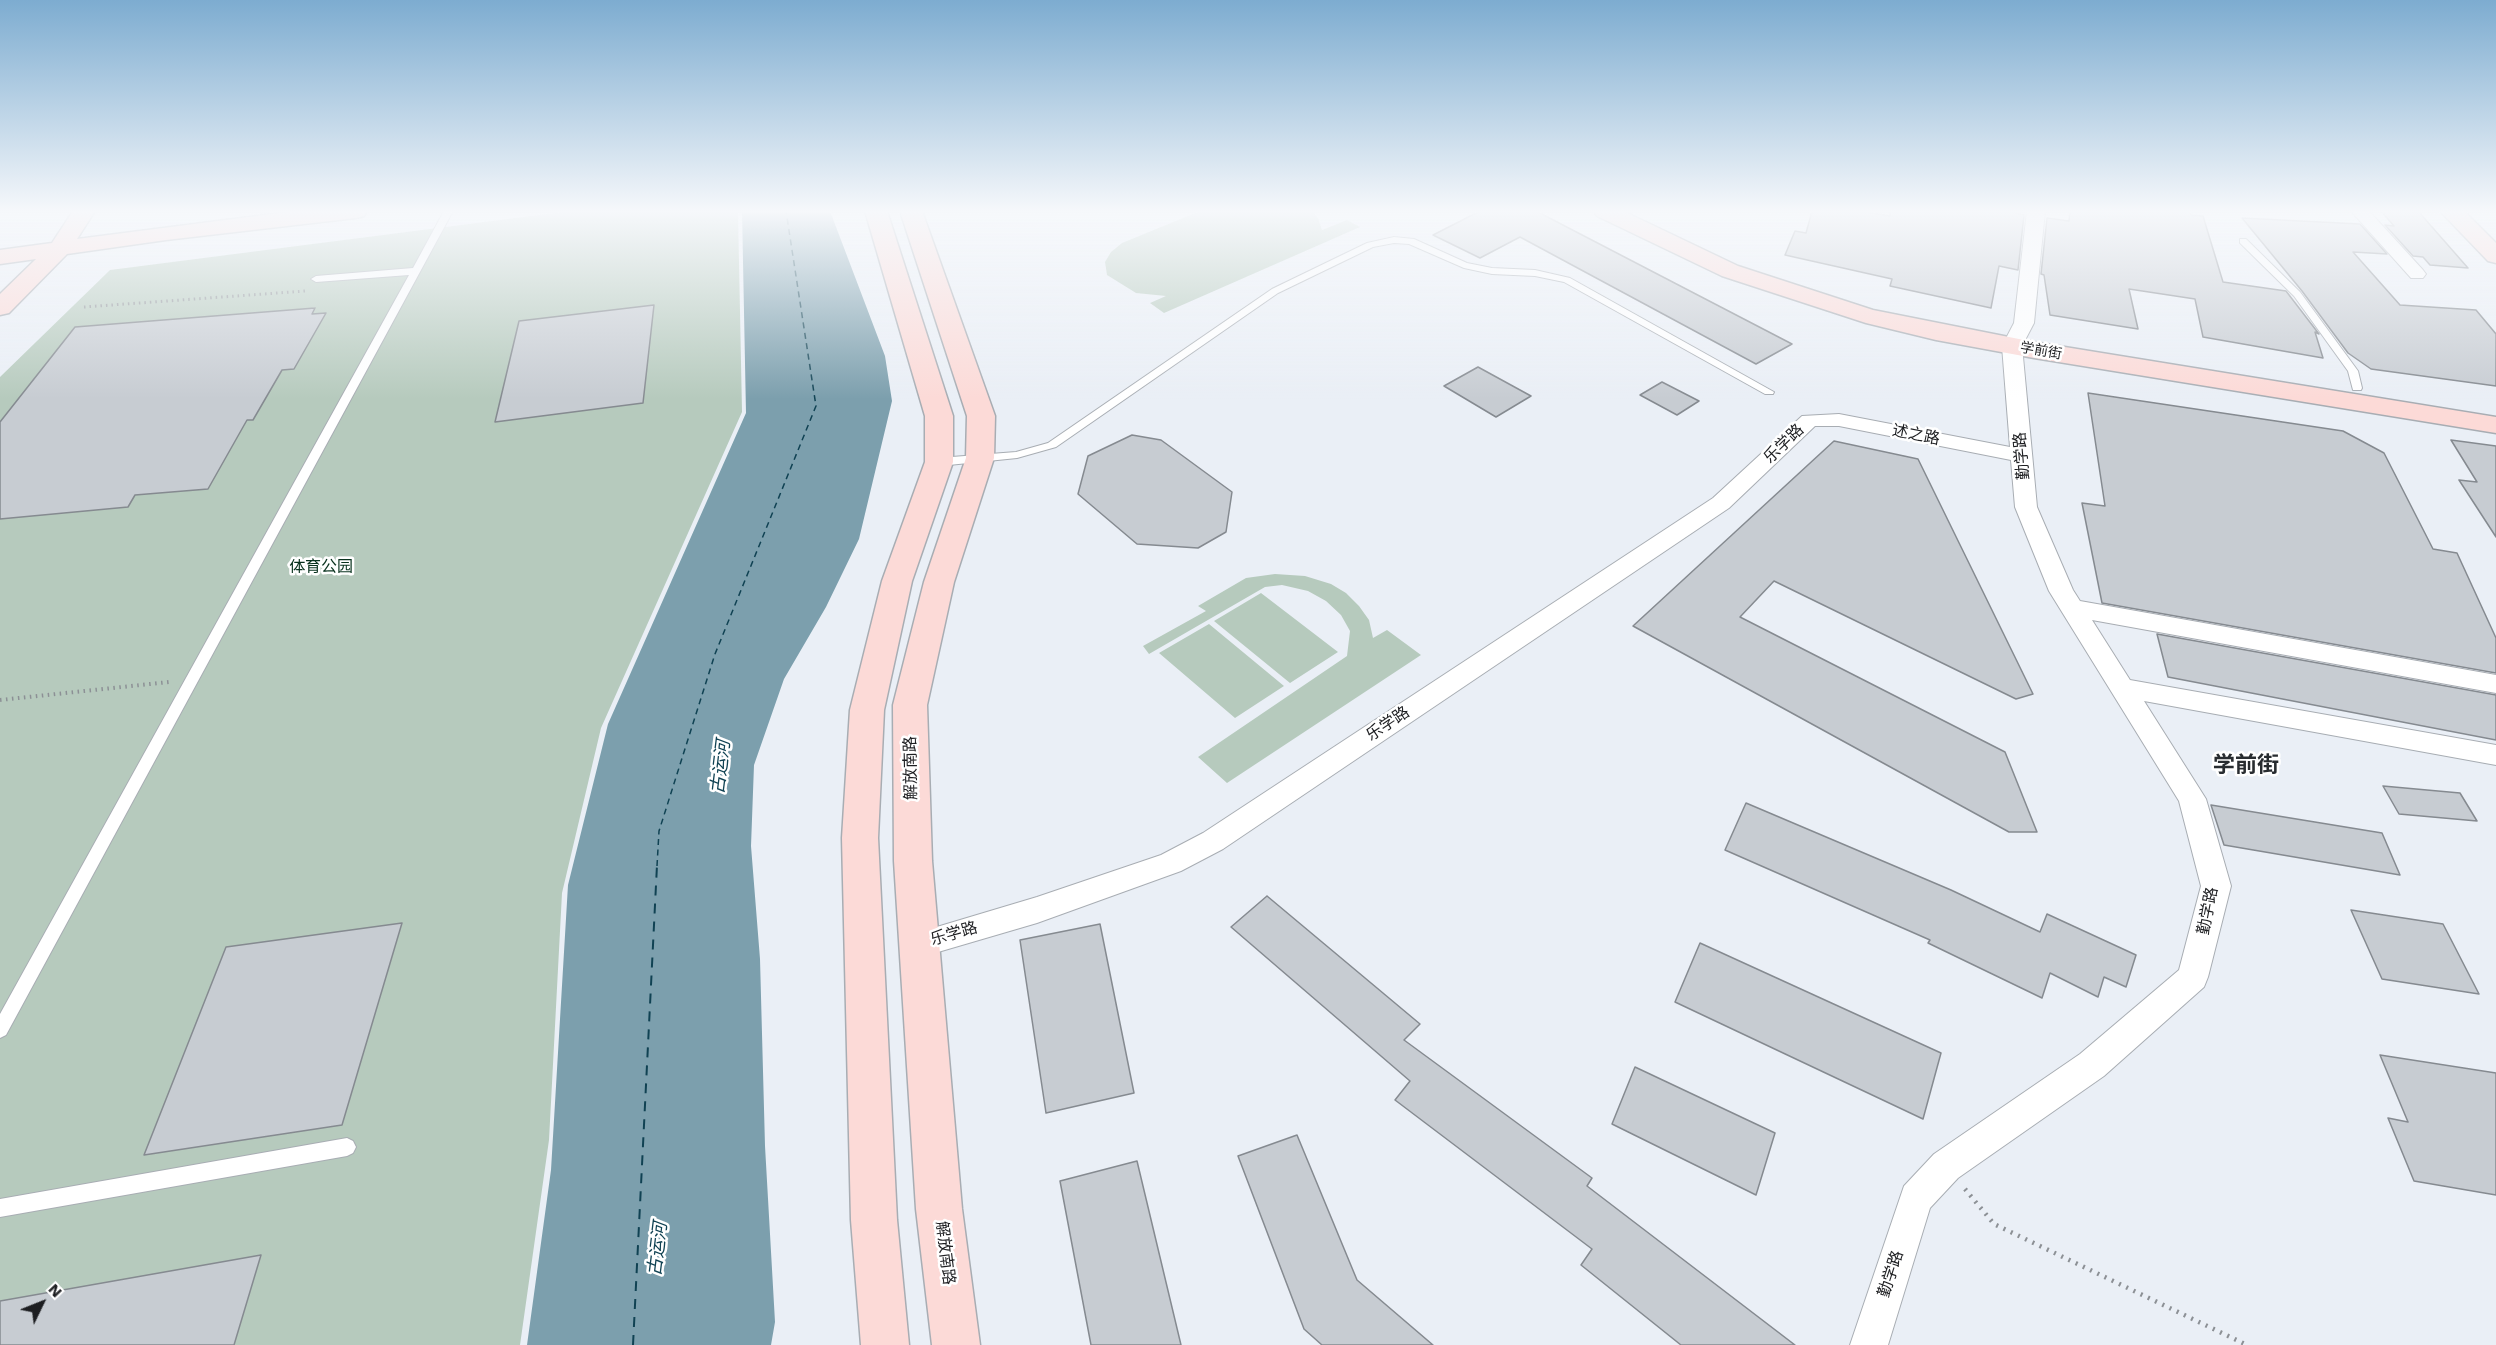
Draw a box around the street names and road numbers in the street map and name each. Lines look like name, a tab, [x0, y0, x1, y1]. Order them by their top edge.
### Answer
street label: 学前街	[2019, 339, 2063, 363]
street label: 乐学路	[1760, 420, 1808, 468]
street label: 述之路	[1891, 421, 1941, 449]
street label: 勤学路	[2010, 431, 2034, 481]
street label: 乐学路	[1363, 703, 1413, 745]
street label: 解放南路	[901, 736, 921, 800]
street label: 勤学路	[2194, 886, 2222, 936]
street label: 乐学路	[928, 918, 980, 950]
street label: 解放南路	[932, 1220, 958, 1286]
street label: 勤学路	[1874, 1248, 1908, 1300]

